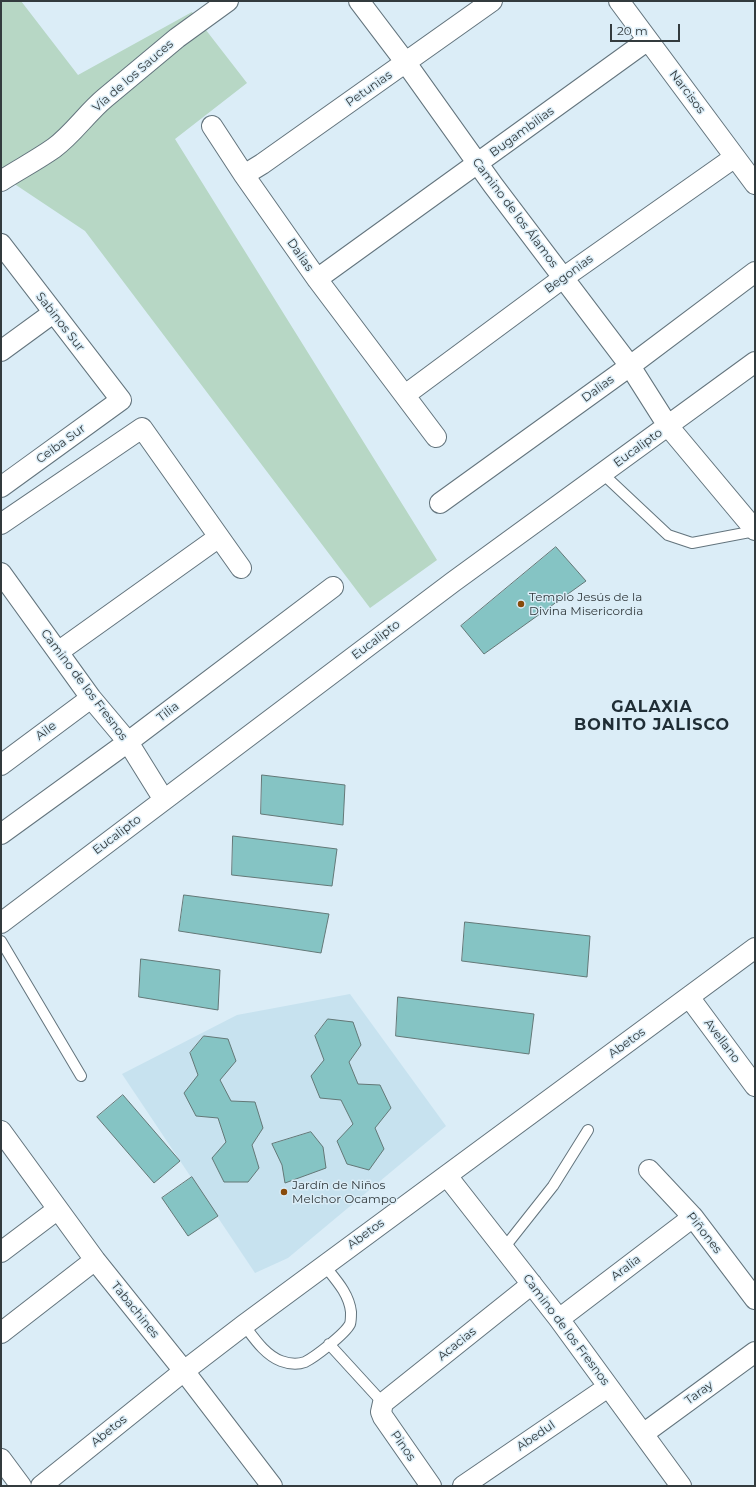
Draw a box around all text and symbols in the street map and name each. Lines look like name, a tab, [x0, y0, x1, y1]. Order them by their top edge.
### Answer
scale bar	[612, 16, 682, 42]
text: 20 m	[617, 23, 648, 38]
street label: Vía de los Sauces	[90, 37, 176, 115]
street label: Narcisos	[666, 67, 708, 117]
street label: Petunias	[343, 68, 395, 110]
street label: Bugambilias	[487, 104, 557, 160]
street label: Camino de los Álamos	[469, 155, 561, 271]
street label: Dalias	[284, 236, 316, 274]
street label: Begonias	[542, 252, 596, 296]
street label: Sabinos Sur	[33, 290, 87, 354]
street label: Dalias	[579, 372, 617, 406]
street label: Ceiba Sur	[34, 421, 88, 467]
street label: Eucalipto	[611, 426, 665, 470]
place label: Templo Jesús de la Divina Misericordia	[529, 590, 643, 618]
marker: Templo Jesús de la Divina Misericordia	[516, 599, 526, 609]
street label: Eucalipto	[349, 617, 403, 663]
street label: Camino de los Fresnos	[38, 627, 130, 743]
district label: GALAXIA BONITO JALISCO	[574, 697, 730, 735]
street label: Tilia	[154, 699, 182, 725]
street label: Aile	[33, 719, 59, 743]
street label: Eucalipto	[90, 812, 144, 858]
street label: Avellano	[701, 1016, 743, 1066]
street label: Abetos	[606, 1025, 648, 1061]
place label: Jardín de Niños Melchor Ocampo	[292, 1178, 396, 1206]
marker: Jardín de Niños Melchor Ocampo	[279, 1187, 289, 1197]
street label: Piñones	[683, 1209, 725, 1257]
street label: Abetos	[345, 1216, 387, 1252]
street label: Aralia	[608, 1252, 644, 1284]
street label: Camino de los Fresnos	[520, 1272, 612, 1388]
street label: Tabachines	[108, 1279, 162, 1341]
street label: Acacias	[435, 1324, 479, 1364]
street label: Taray	[682, 1378, 716, 1408]
street label: Abetos	[88, 1412, 130, 1450]
street label: Abedul	[514, 1418, 558, 1454]
street label: Pinos	[388, 1428, 418, 1464]

